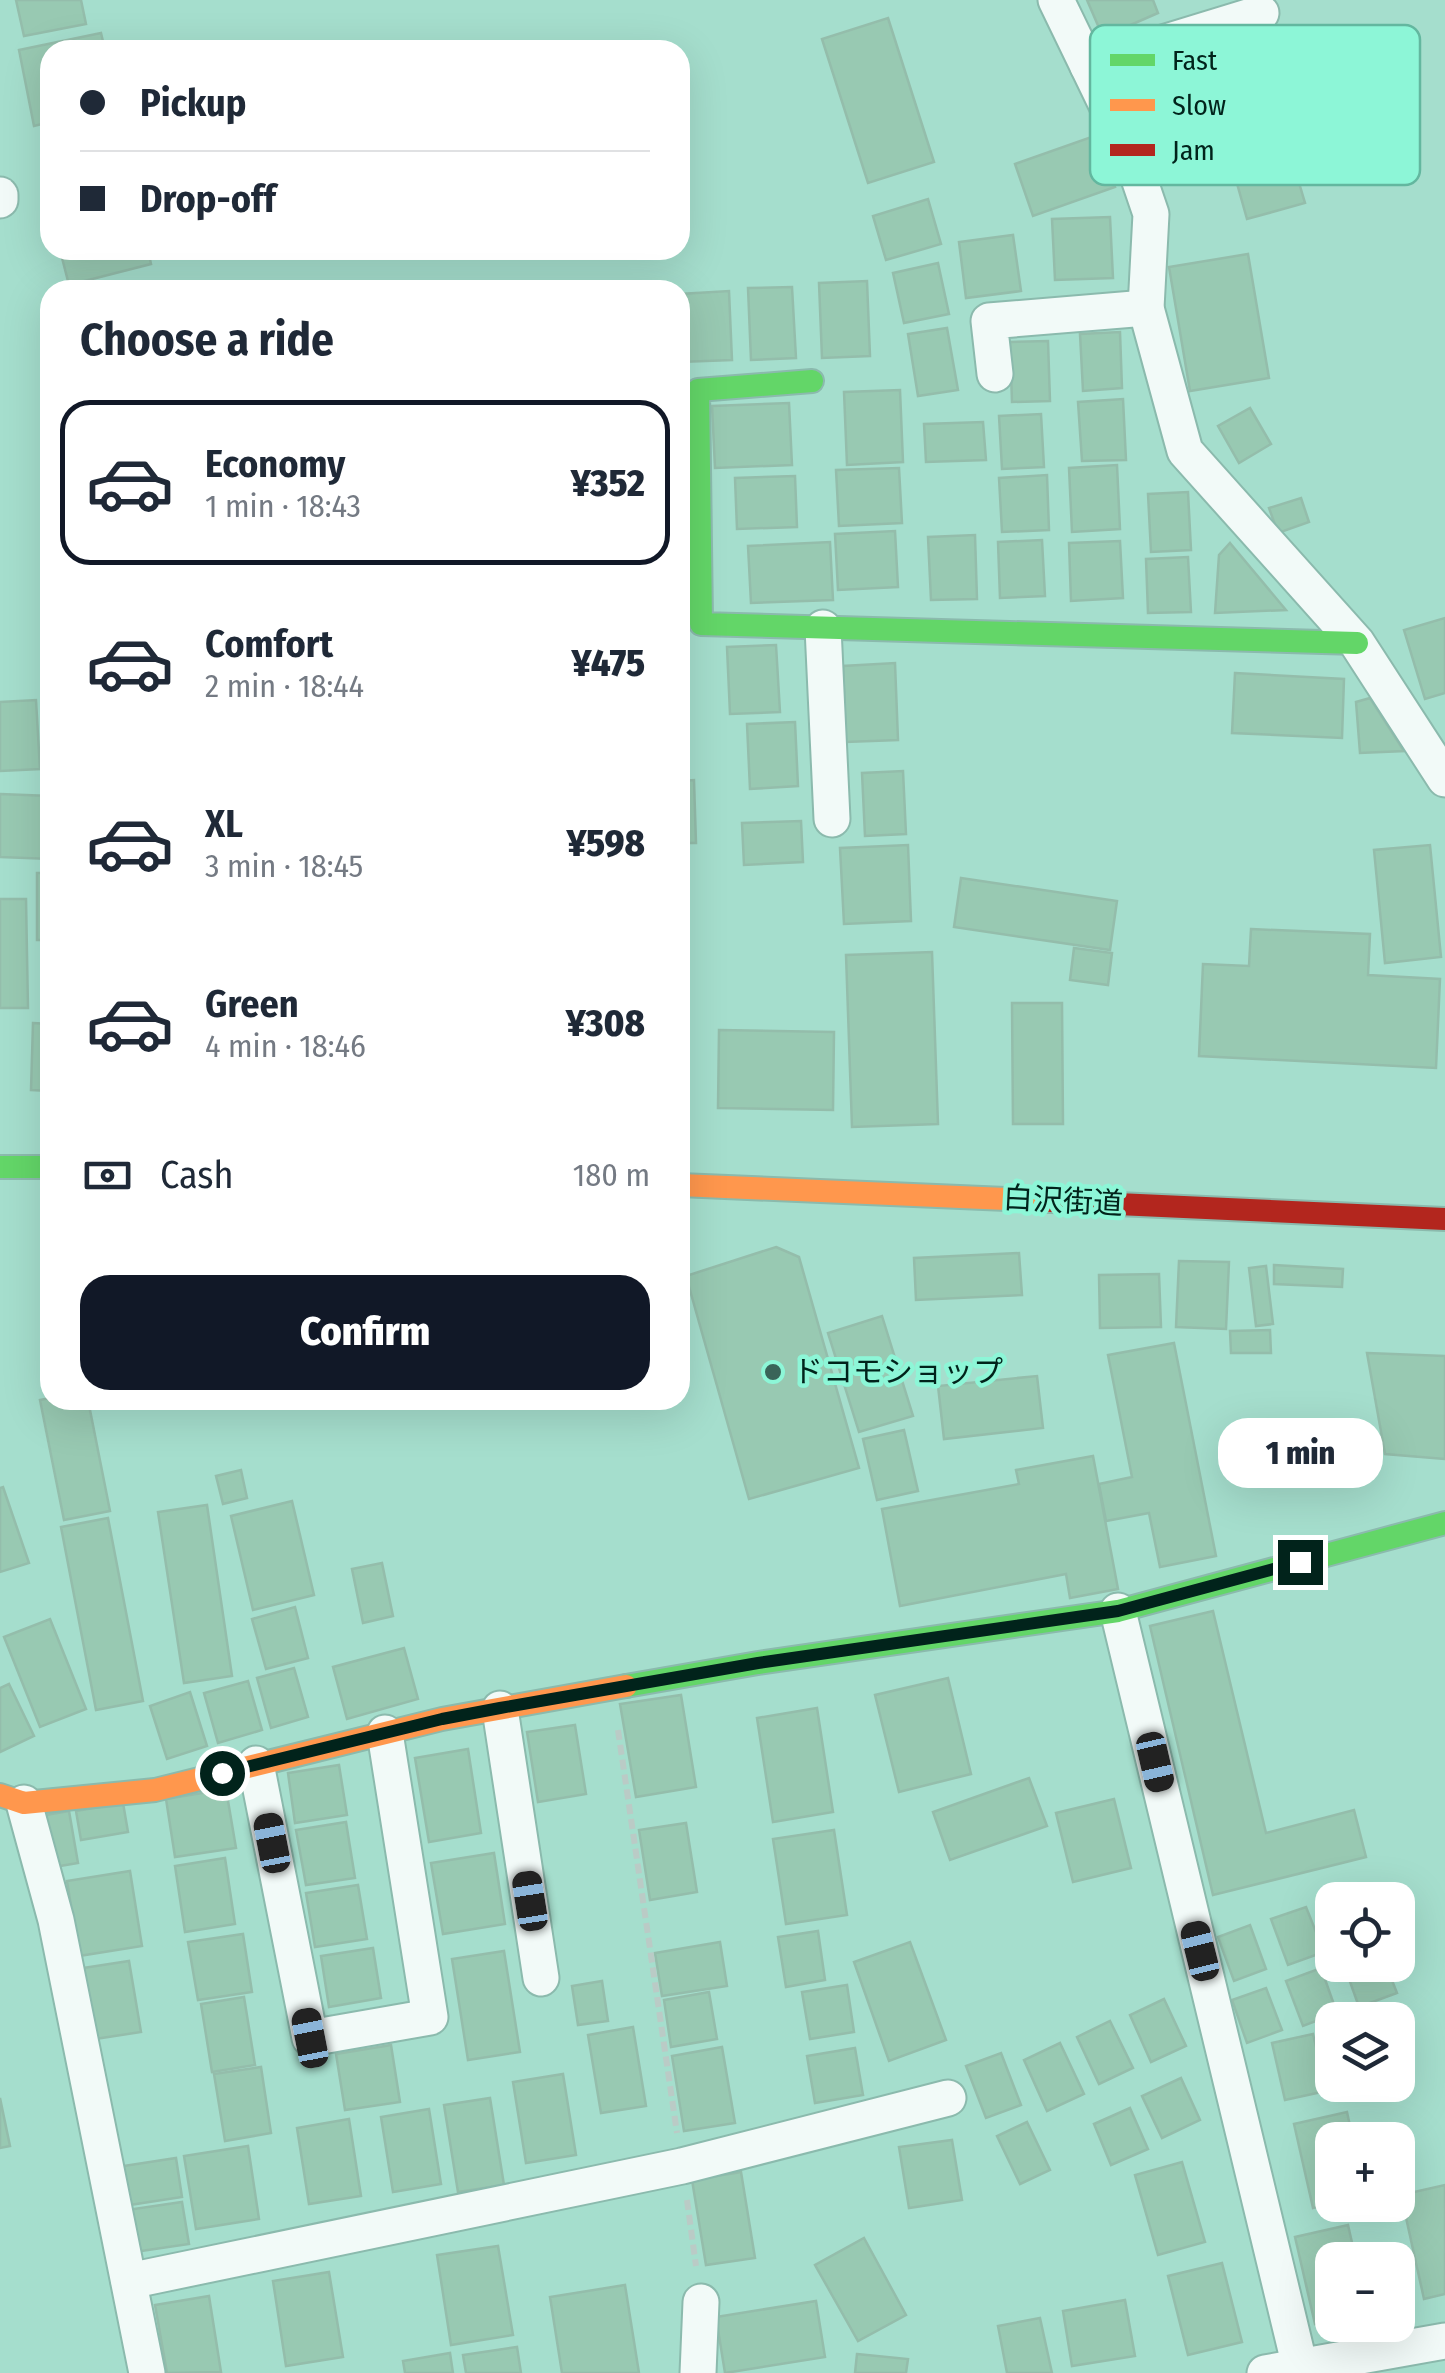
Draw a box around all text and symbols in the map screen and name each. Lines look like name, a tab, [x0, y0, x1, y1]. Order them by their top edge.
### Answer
legend	[1090, 25, 1420, 185]
text: Fast	[1172, 44, 1218, 77]
text: Pickup	[140, 80, 246, 126]
text: Slow	[1172, 89, 1226, 122]
text: Jam	[1172, 134, 1215, 167]
text: Drop-off	[140, 176, 276, 222]
text: Choose a ride	[80, 313, 334, 367]
icon: car	[85, 438, 175, 528]
text: Economy	[205, 441, 345, 487]
text: ¥352	[571, 460, 645, 506]
text: 1 min · 18:43	[205, 487, 361, 525]
icon: car	[85, 618, 175, 708]
text: Comfort	[205, 621, 333, 667]
text: ¥475	[571, 640, 645, 686]
text: 2 min · 18:44	[205, 667, 364, 705]
icon: car	[85, 798, 175, 888]
text: XL	[205, 801, 243, 847]
text: ¥598	[566, 820, 645, 866]
text: 3 min · 18:45	[205, 847, 363, 885]
icon: car	[85, 978, 175, 1068]
text: Green	[205, 981, 299, 1027]
text: ¥308	[566, 1000, 645, 1046]
text: 4 min · 18:46	[205, 1027, 366, 1065]
icon: cash	[80, 1148, 135, 1203]
text: Cash	[160, 1152, 234, 1198]
text: 180 m	[573, 1156, 650, 1194]
street label: 白沢街道	[1002, 1180, 1124, 1222]
button: Confirm	[80, 1275, 650, 1390]
place label: ドコモショップ	[793, 1354, 1003, 1390]
marker: ドコモショップ	[762, 1361, 784, 1383]
callout: 1 min	[1218, 1417, 1382, 1487]
text: 1 min	[1266, 1434, 1335, 1472]
route end	[1278, 1540, 1323, 1585]
car	[1134, 1729, 1176, 1795]
route start	[200, 1751, 245, 1796]
car	[252, 1811, 292, 1875]
car	[510, 1869, 550, 1933]
map controls	[1315, 1882, 1415, 2342]
button: locate	[1315, 1882, 1415, 1982]
car	[1178, 1918, 1222, 1984]
button: layers	[1315, 2002, 1415, 2102]
car	[290, 2006, 330, 2070]
button: +	[1315, 2122, 1415, 2222]
button: −	[1315, 2242, 1415, 2342]

